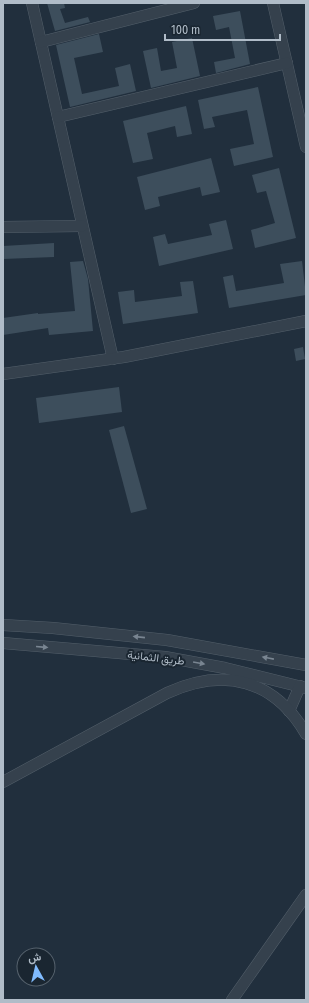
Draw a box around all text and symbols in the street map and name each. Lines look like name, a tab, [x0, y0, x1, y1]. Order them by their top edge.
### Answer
scale bar	[165, 16, 280, 42]
text: 100 m	[171, 23, 200, 37]
one-way arrow	[133, 634, 145, 641]
one-way arrow	[36, 643, 48, 650]
street label: طريق الثمانية	[127, 648, 185, 668]
one-way arrow	[261, 655, 274, 661]
one-way arrow	[193, 661, 205, 667]
north arrow	[16, 947, 56, 987]
text: ش	[27, 950, 42, 965]

